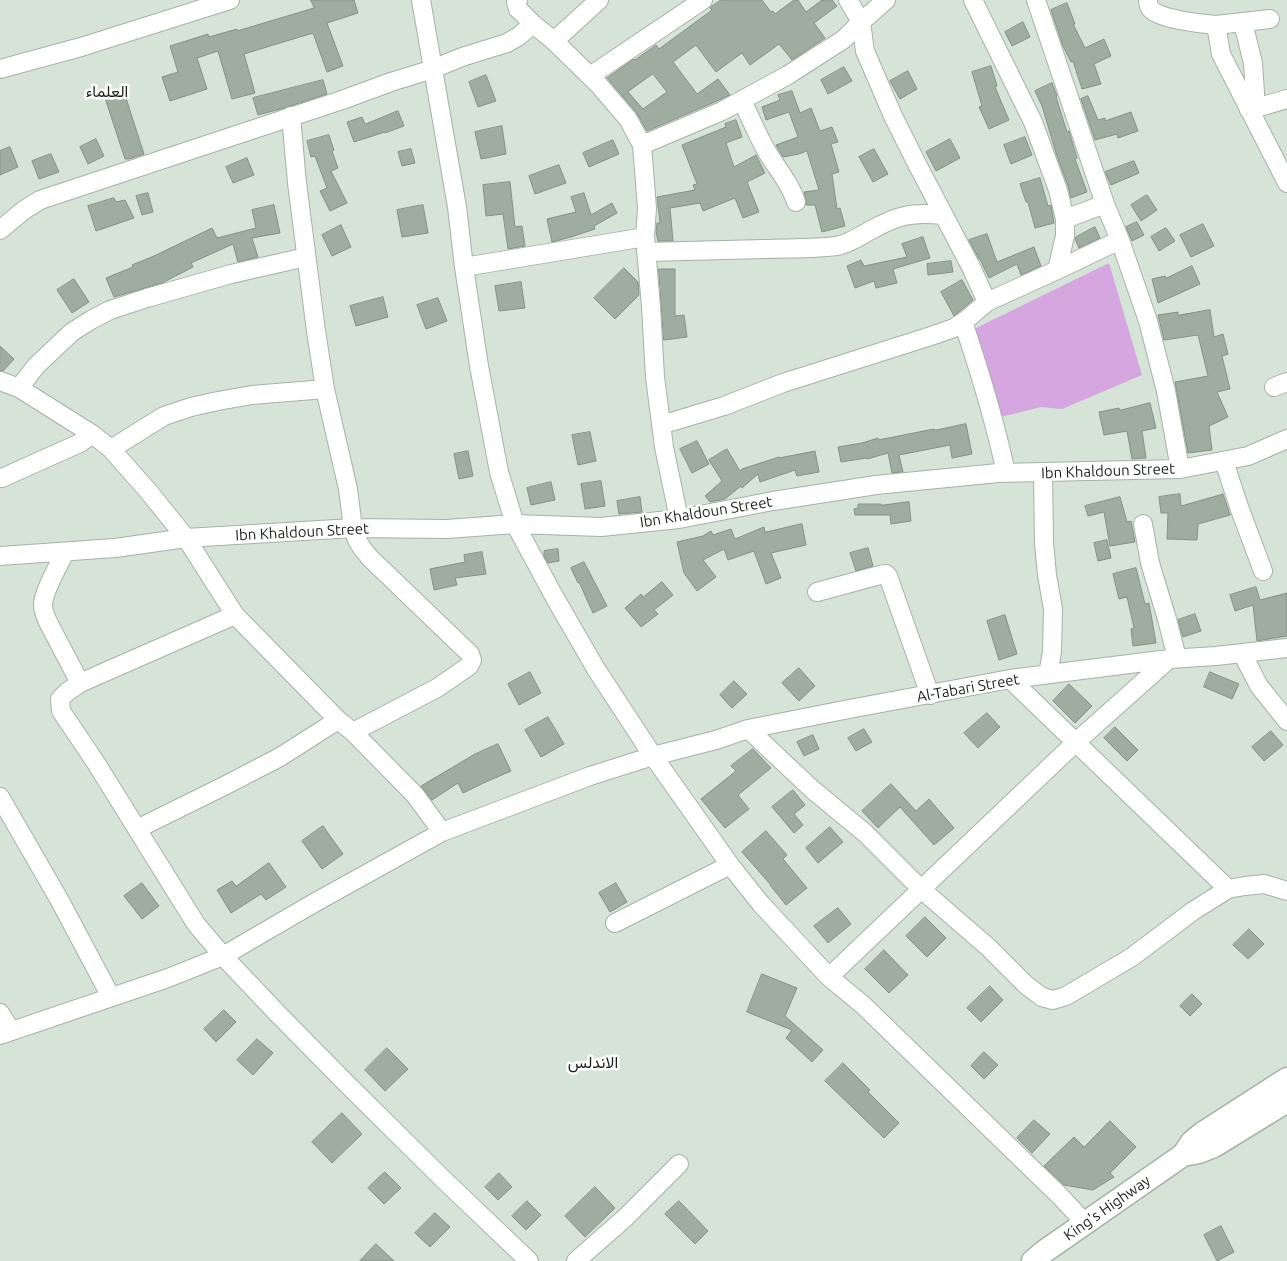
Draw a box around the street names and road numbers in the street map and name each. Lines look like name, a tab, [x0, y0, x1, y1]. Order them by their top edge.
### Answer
street label: Ibn Khaldoun Street	[1041, 460, 1175, 482]
street label: Ibn Khaldoun Street	[638, 493, 774, 531]
street label: Ibn Khaldoun Street	[235, 520, 369, 544]
street label: Al-Tabari Street	[915, 670, 1021, 706]
street label: King's Highway	[1060, 1171, 1154, 1245]

